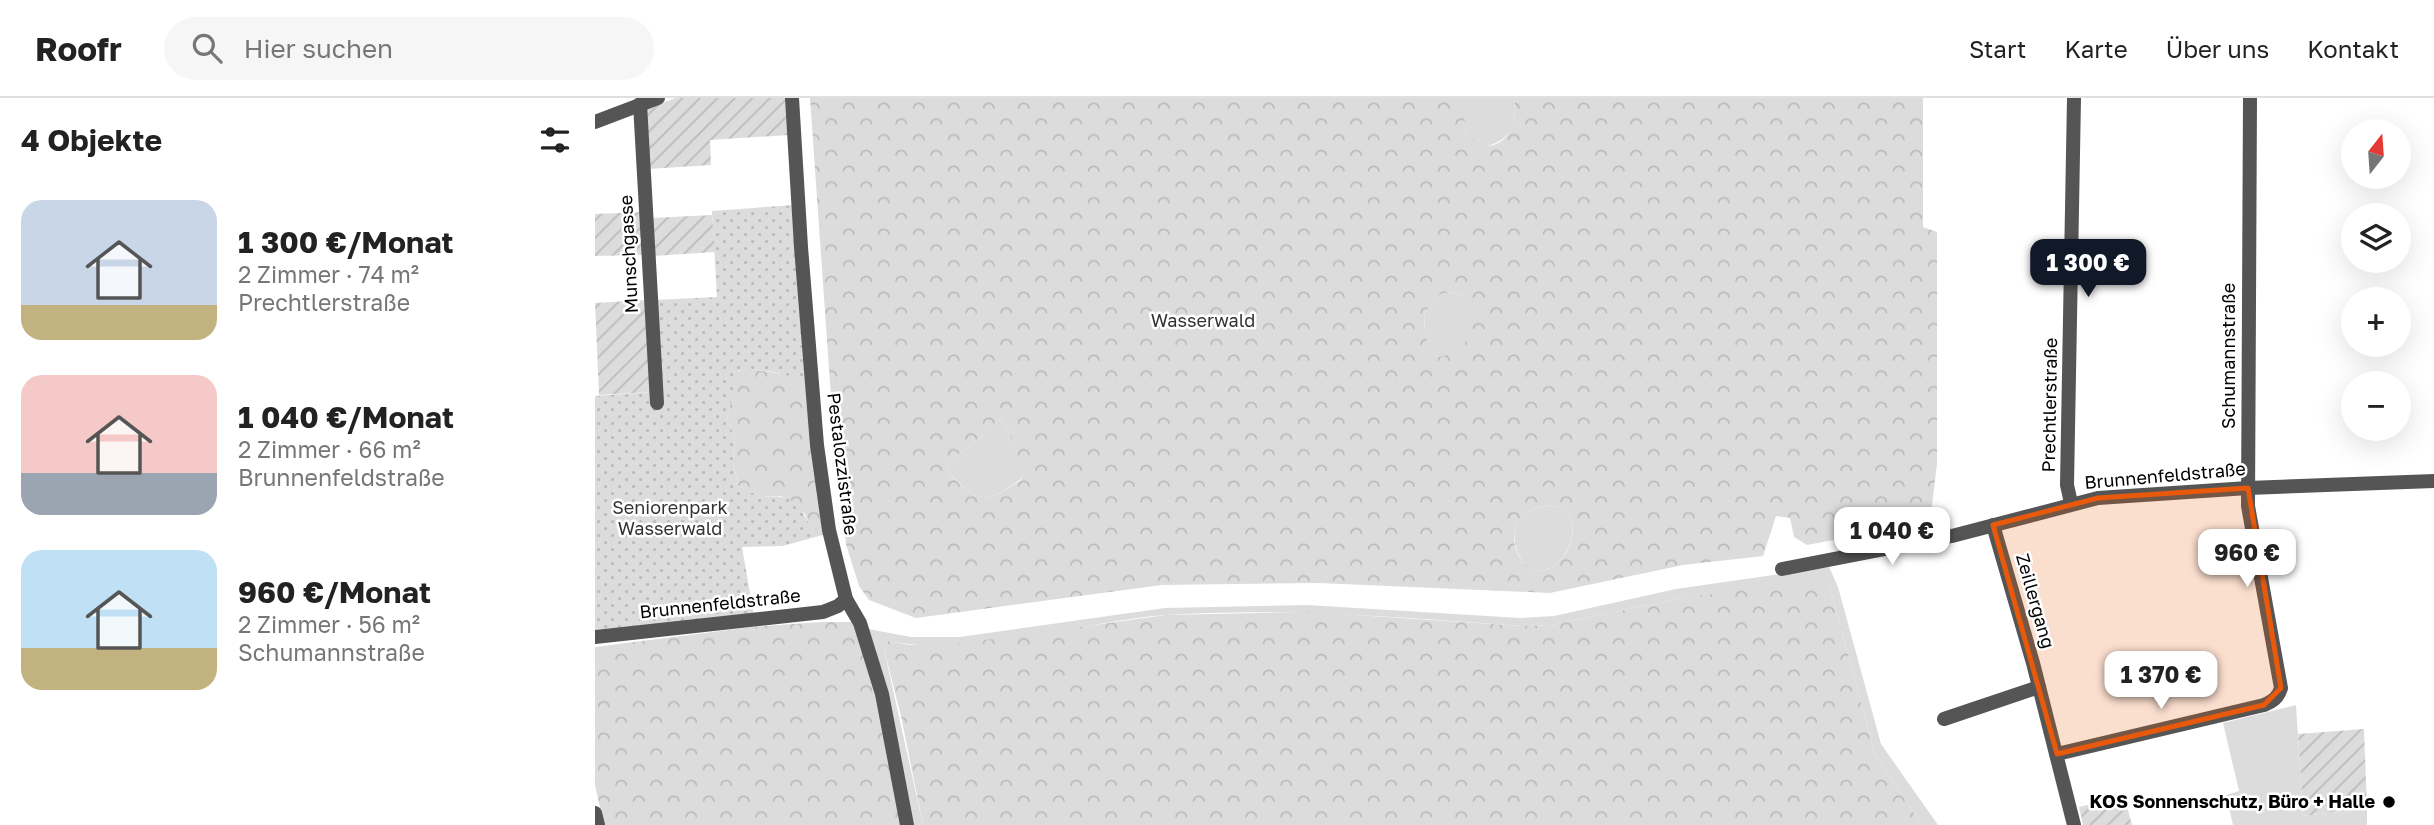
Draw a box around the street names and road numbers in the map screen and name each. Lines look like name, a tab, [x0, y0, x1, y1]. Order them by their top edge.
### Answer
street label: Munschgasse	[614, 194, 642, 314]
street label: Schumannstraße	[2217, 283, 2239, 429]
street label: Prechtlerstraße	[2037, 337, 2061, 472]
street label: Pestalozzistraße	[823, 391, 863, 536]
street label: Brunnenfeldstraße	[2083, 457, 2246, 493]
street label: Zeillergang	[2012, 551, 2060, 651]
street label: Brunnenfeldstraße	[638, 584, 801, 622]

